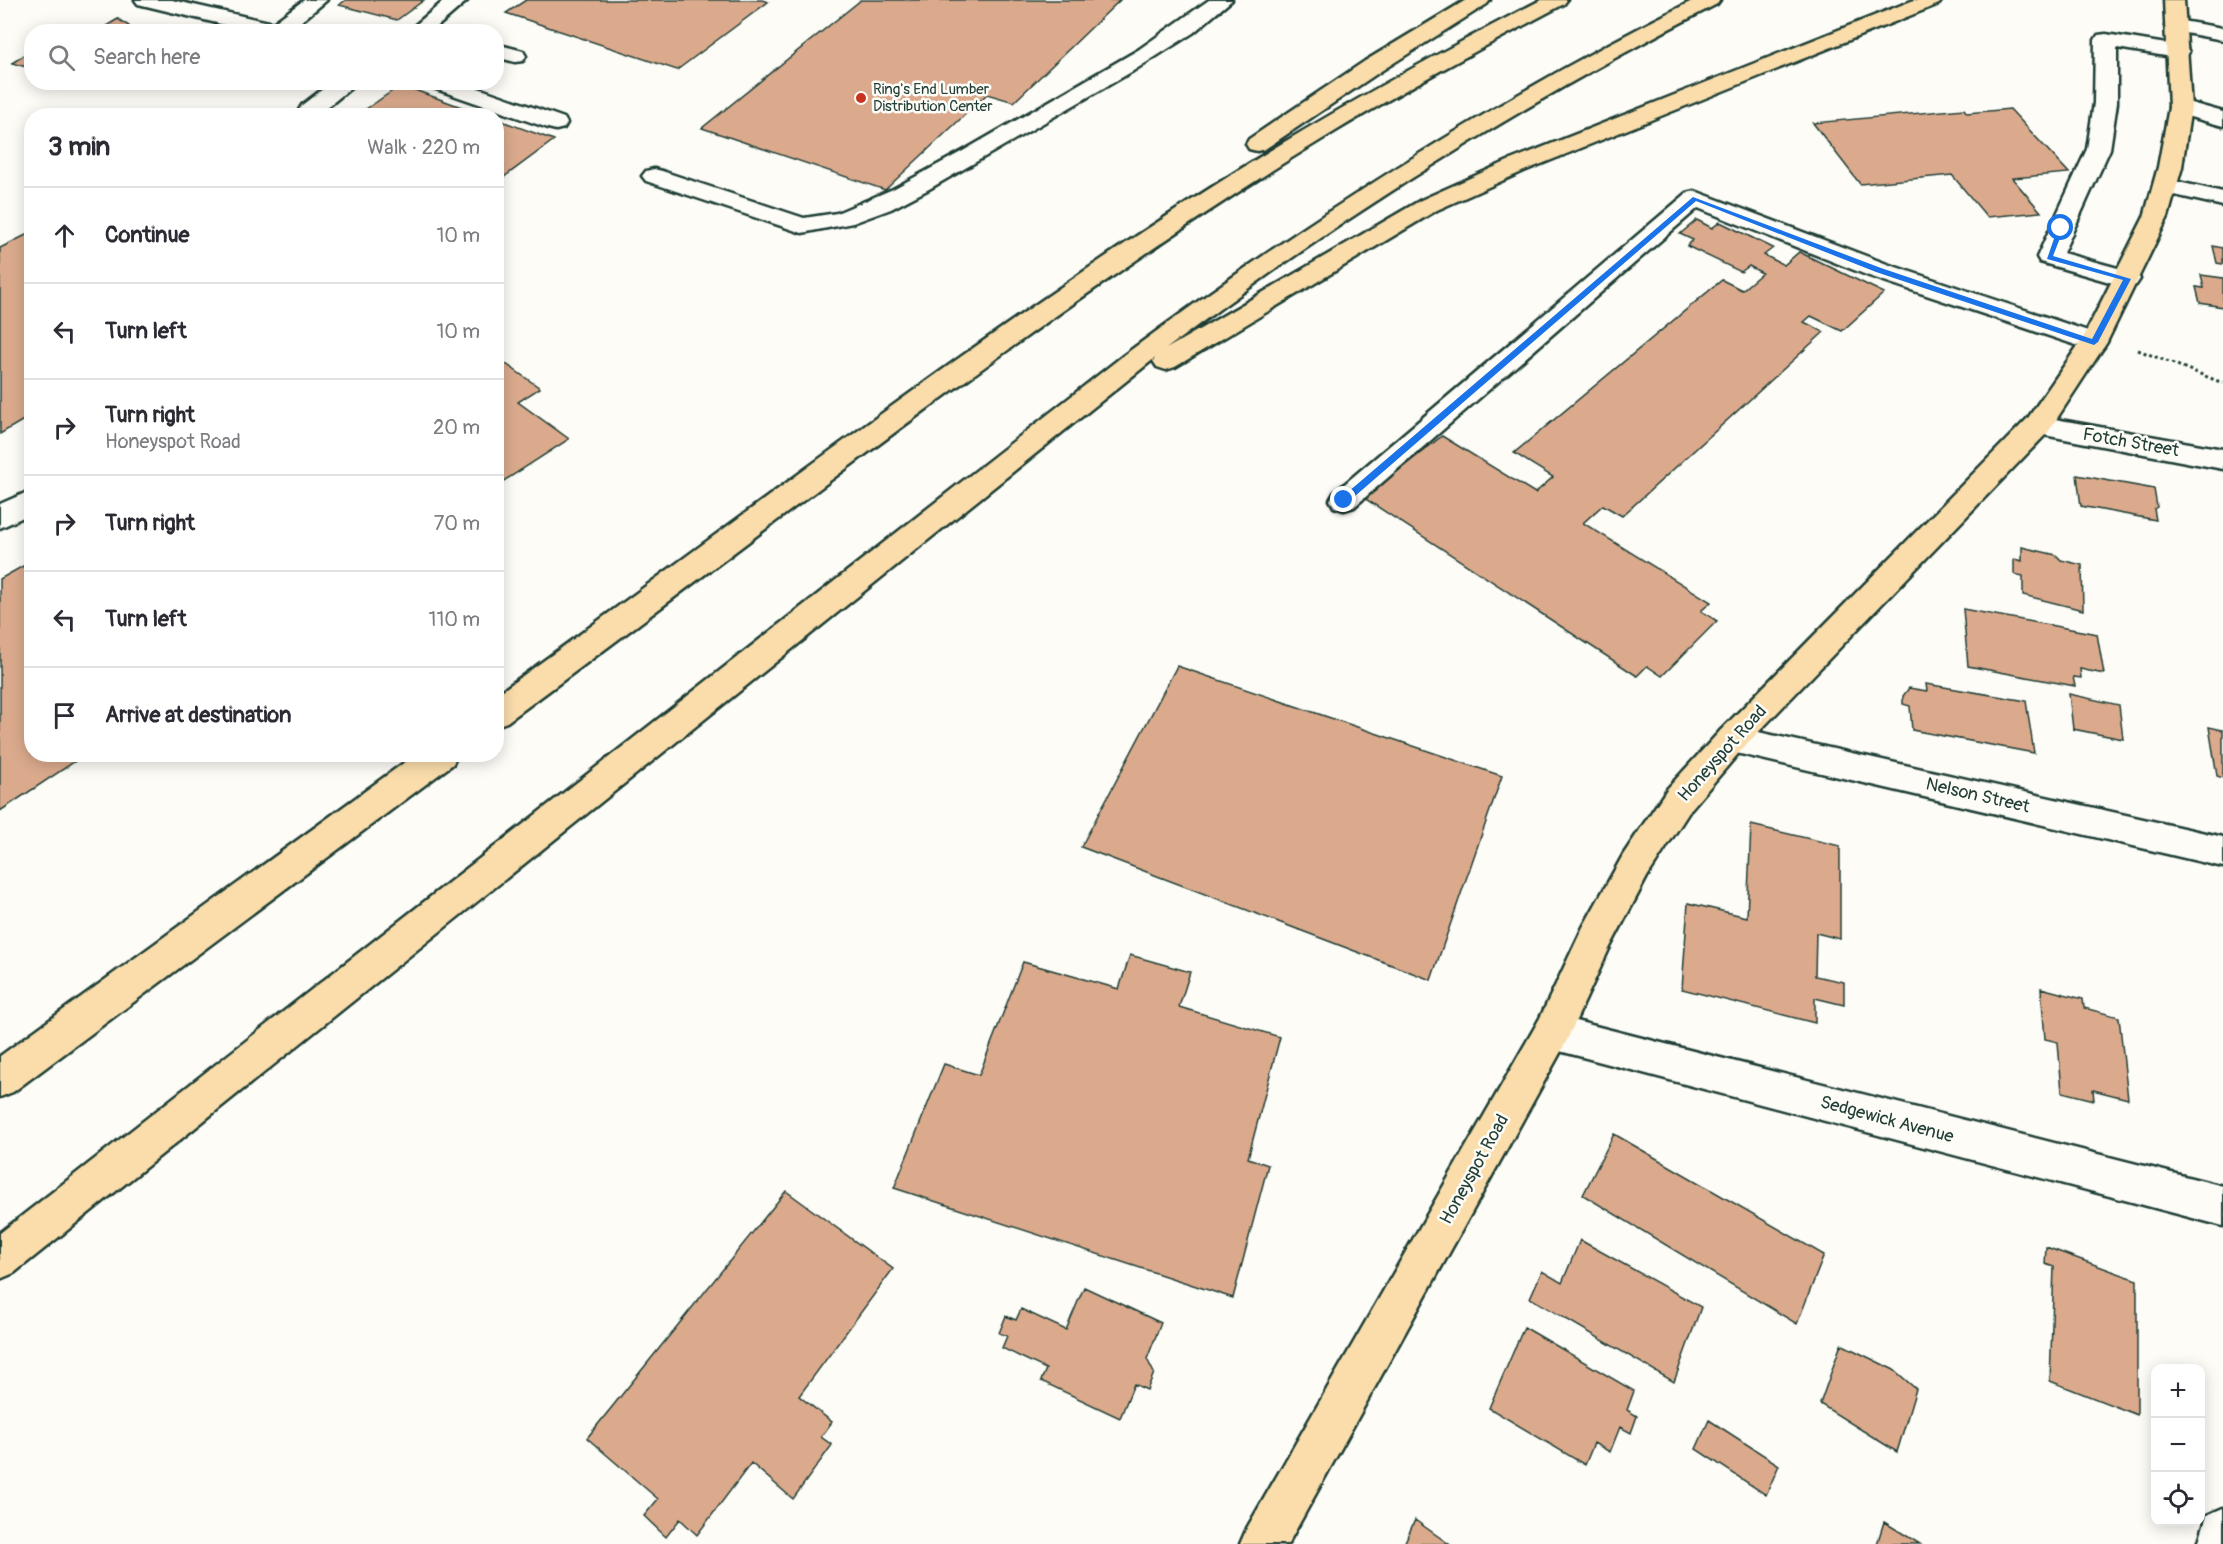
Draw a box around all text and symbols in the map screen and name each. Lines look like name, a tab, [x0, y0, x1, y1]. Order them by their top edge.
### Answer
search box	[24, 24, 504, 90]
icon: search	[45, 41, 78, 74]
text: Search here	[93, 43, 200, 71]
place label: Ring's End Lumber Distribution Center	[873, 80, 993, 116]
marker: Ring's End Lumber Distribution Center	[854, 91, 868, 105]
text: 3 min	[48, 131, 110, 163]
text: Walk · 220 m	[367, 135, 480, 160]
route start	[2047, 214, 2073, 240]
icon: ahead	[48, 219, 81, 252]
text: Continue	[105, 221, 189, 249]
text: 10 m	[436, 223, 480, 248]
icon: left	[48, 315, 81, 348]
text: Turn left	[105, 317, 187, 345]
text: 10 m	[436, 319, 480, 344]
text: Turn right	[105, 401, 195, 429]
icon: right	[48, 411, 81, 444]
text: 20 m	[433, 415, 480, 440]
street label: Fotch Street	[2081, 423, 2181, 462]
text: Honeyspot Road	[105, 429, 241, 454]
route end	[1330, 486, 1356, 512]
icon: right	[48, 507, 81, 540]
text: Turn right	[105, 509, 195, 537]
text: 70 m	[434, 511, 480, 536]
icon: left	[48, 603, 81, 636]
text: Turn left	[105, 605, 187, 633]
text: 110 m	[429, 607, 480, 632]
icon: arrive	[48, 699, 81, 732]
street label: Honeyspot Road	[1673, 700, 1772, 806]
text: Arrive at destination	[105, 701, 291, 729]
street label: Nelson Street	[1924, 772, 2033, 819]
street label: Sedgewick Avenue	[1818, 1091, 1956, 1148]
street label: Honeyspot Road	[1435, 1110, 1514, 1228]
map controls	[2151, 1364, 2205, 1526]
button: +	[2151, 1364, 2205, 1418]
button: −	[2151, 1418, 2205, 1472]
button: locate	[2151, 1472, 2205, 1526]

